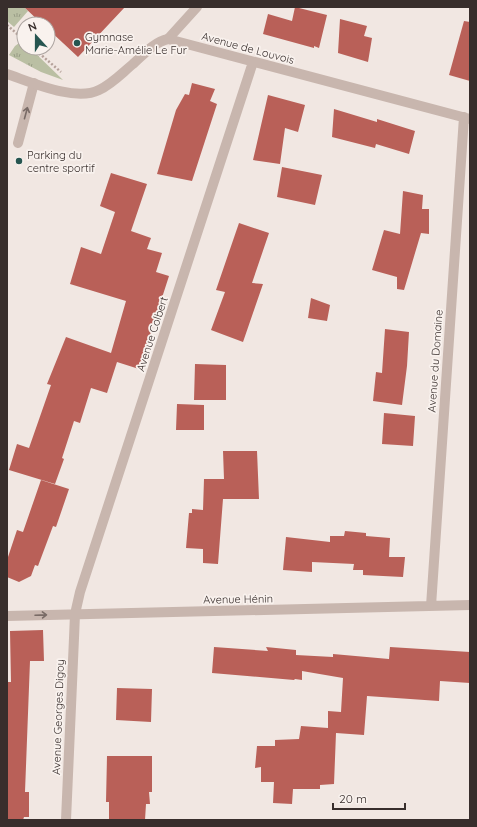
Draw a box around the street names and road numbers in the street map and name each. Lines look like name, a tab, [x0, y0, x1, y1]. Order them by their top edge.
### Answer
street label: Avenue de Louvois	[200, 29, 296, 67]
street label: Avenue Colbert	[133, 295, 171, 373]
street label: Avenue du Domaine	[424, 309, 446, 413]
street label: Avenue Hénin	[203, 591, 273, 607]
street label: Avenue Georges Digoy	[49, 659, 67, 775]

